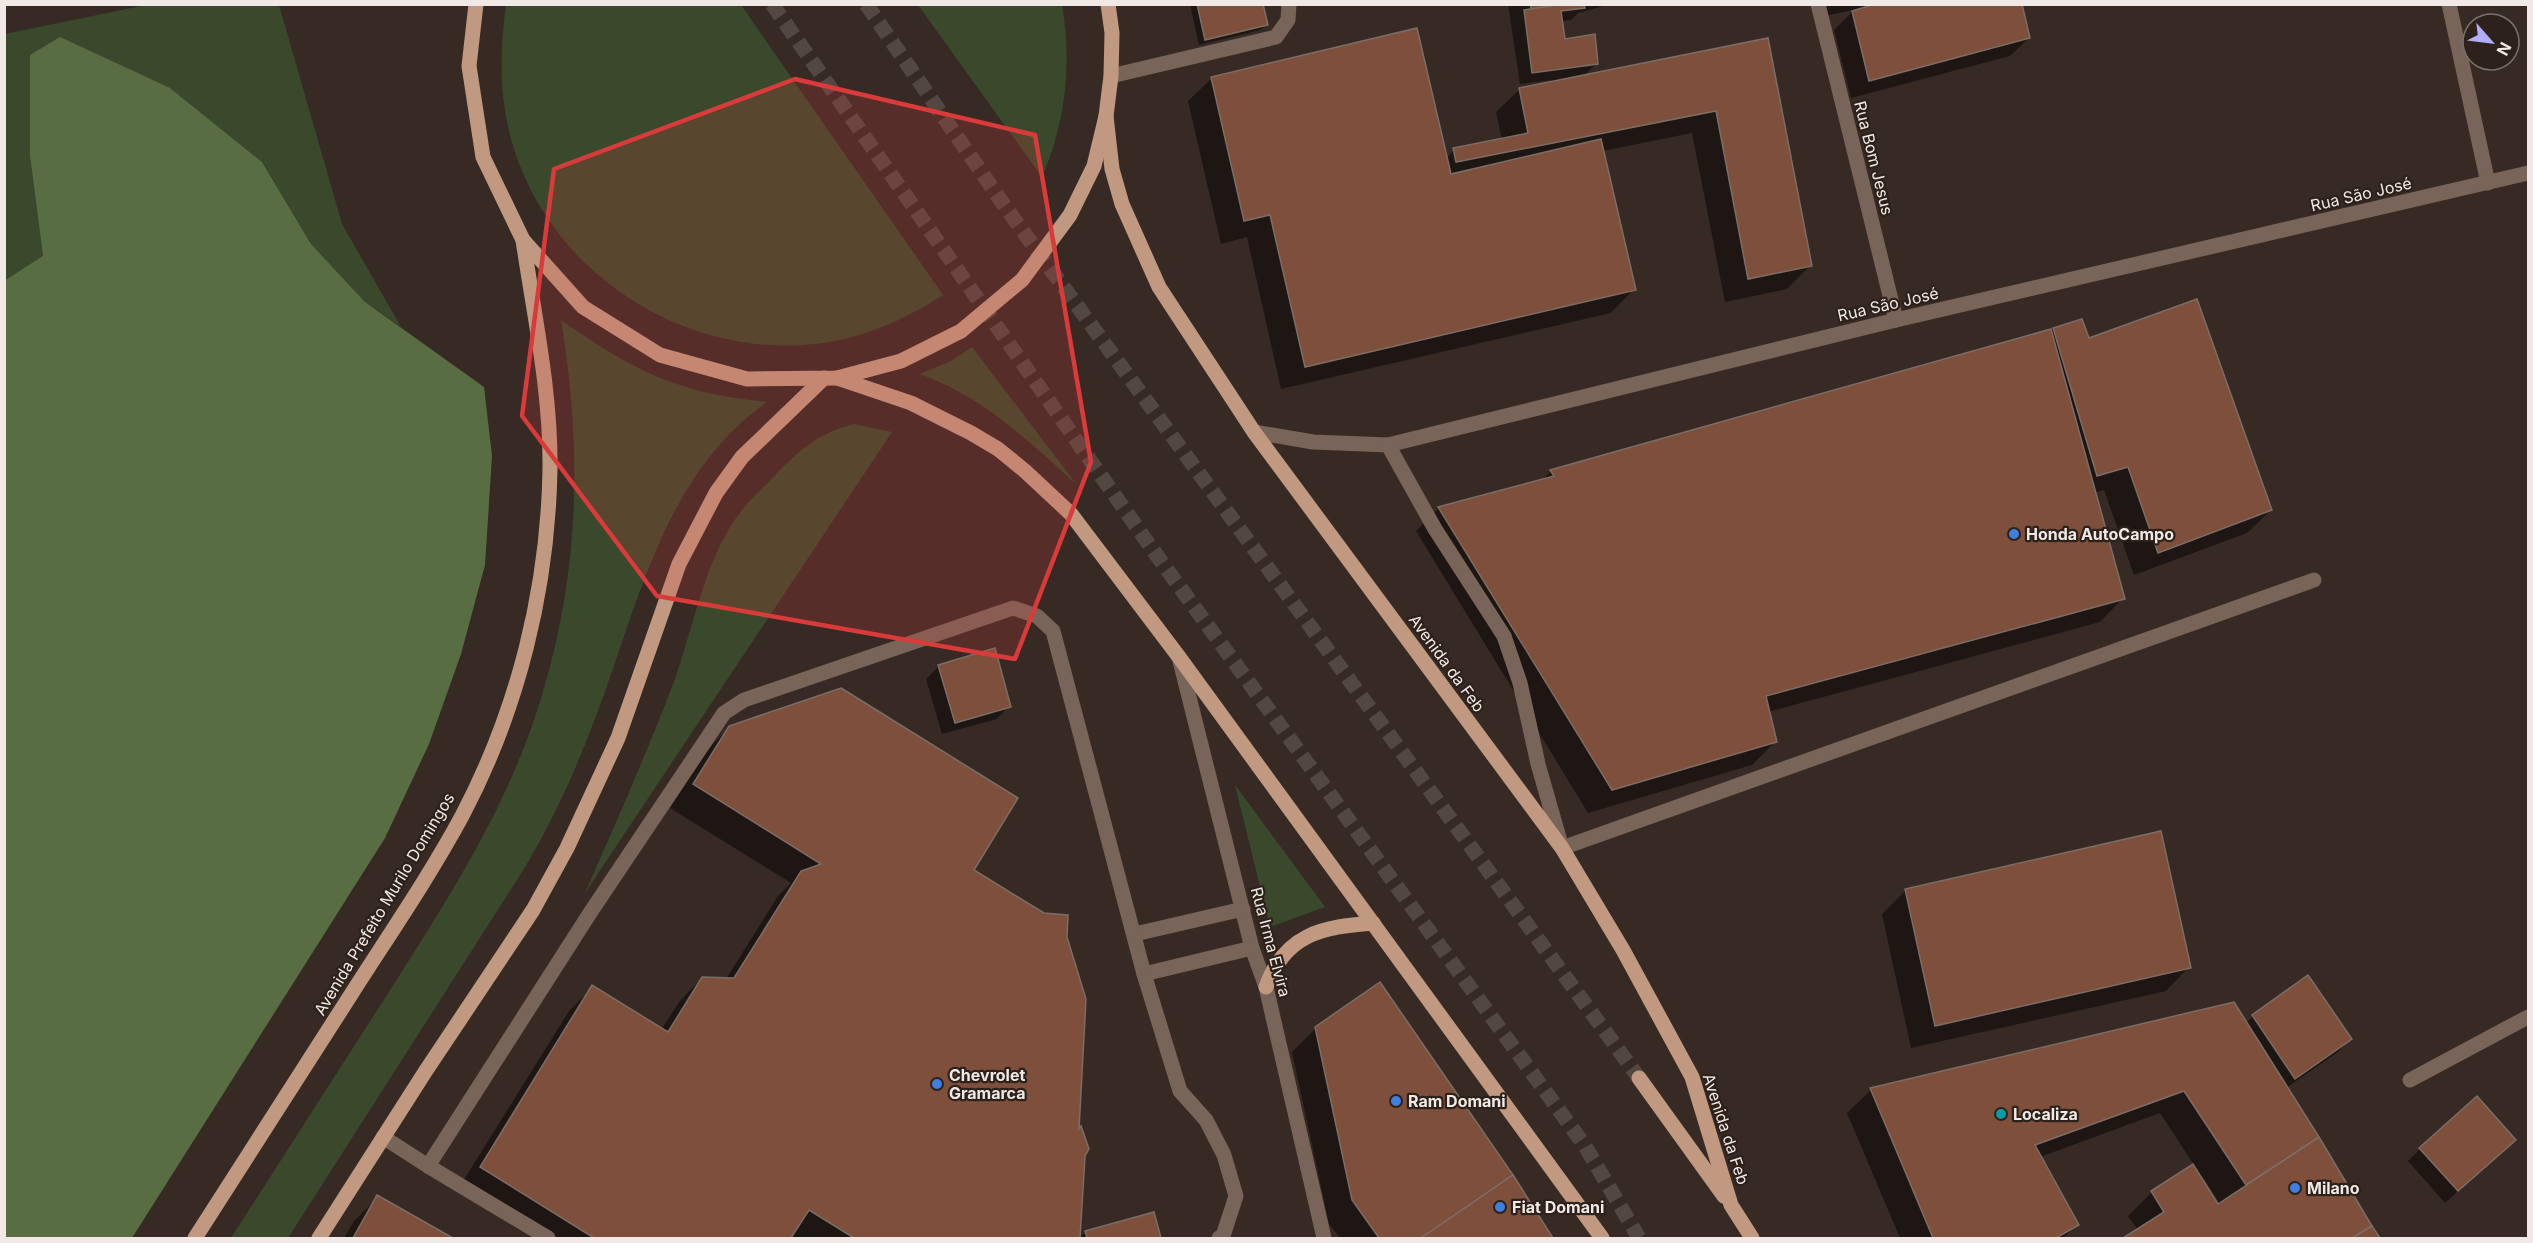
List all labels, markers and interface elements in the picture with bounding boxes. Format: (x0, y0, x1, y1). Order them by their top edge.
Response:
north arrow (2461, 12, 2521, 72)
text: N (2493, 39, 2516, 59)
street label: Rua Bom Jesus (1850, 99, 1898, 217)
street label: Rua São José (2309, 173, 2413, 215)
street label: Rua São José (1836, 283, 1940, 325)
place label: Honda AutoCampo (2026, 524, 2174, 544)
marker: Honda AutoCampo (2007, 527, 2021, 541)
street label: Avenida da Feb (1405, 610, 1489, 716)
street label: Avenida Prefeito Murilo Domingos (309, 789, 459, 1019)
street label: Rua Irma Elvira (1247, 885, 1295, 999)
place label: Chevrolet Gramarca (949, 1065, 1025, 1103)
street label: Avenida da Feb (1699, 1071, 1753, 1187)
marker: Chevrolet Gramarca (930, 1077, 944, 1091)
place label: Ram Domani (1408, 1091, 1506, 1111)
marker: Ram Domani (1389, 1094, 1403, 1108)
place label: Localiza (2013, 1104, 2078, 1124)
marker: Localiza (1994, 1107, 2008, 1121)
place label: Milano (2307, 1178, 2360, 1198)
marker: Milano (2288, 1181, 2302, 1195)
place label: Fiat Domani (1512, 1197, 1604, 1217)
marker: Fiat Domani (1493, 1200, 1507, 1214)

